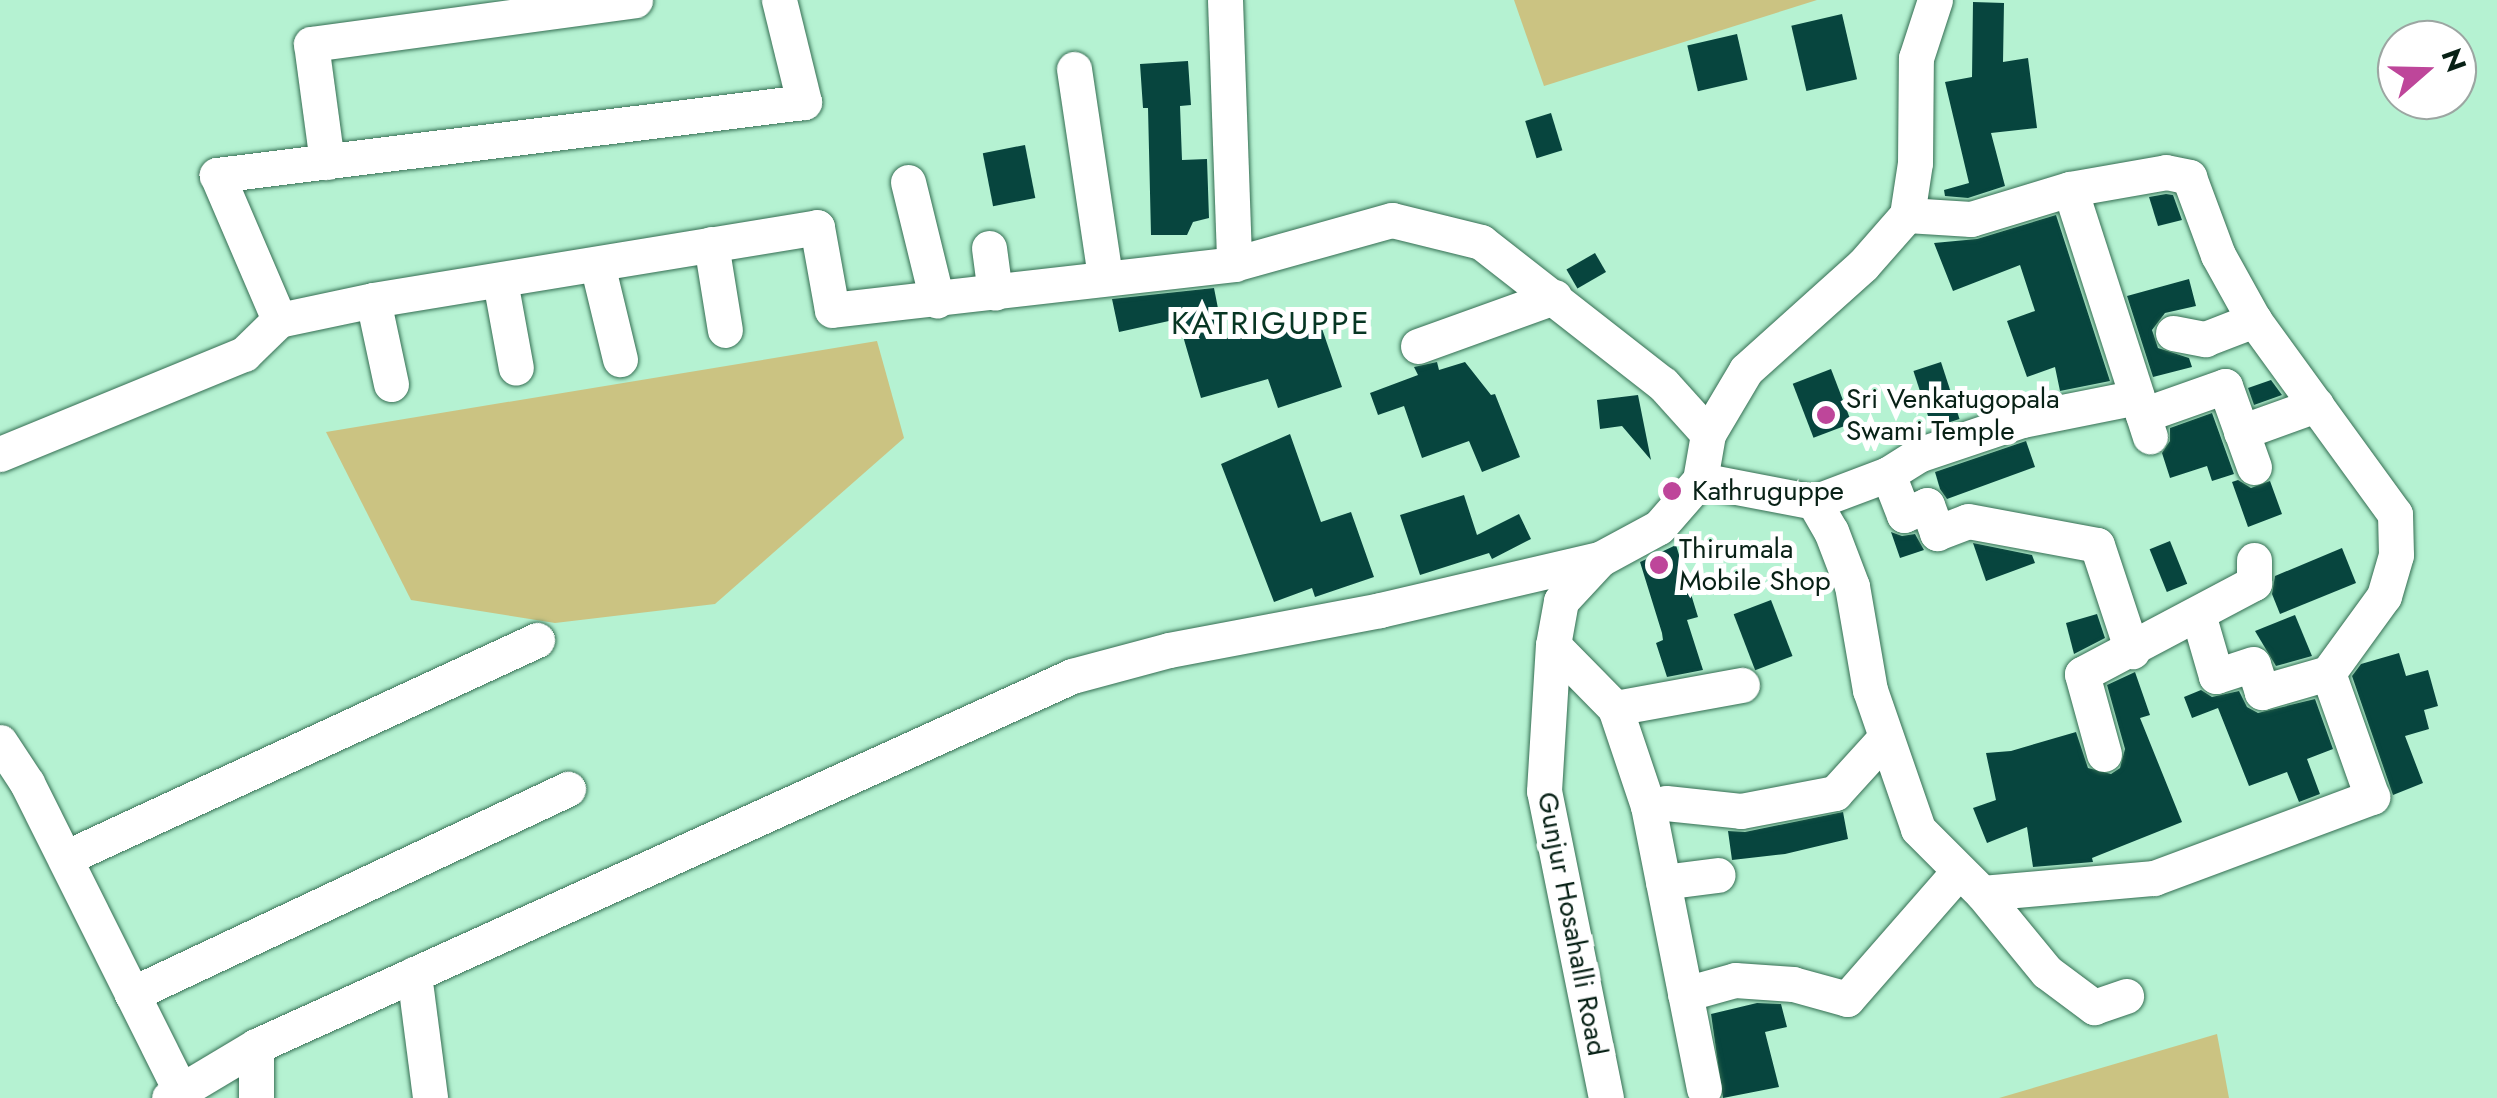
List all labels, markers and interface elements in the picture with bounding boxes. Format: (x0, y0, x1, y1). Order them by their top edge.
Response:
north arrow (2377, 20, 2477, 120)
text: N (2431, 43, 2477, 78)
district label: KATRIGUPPE (1171, 304, 1371, 342)
place label: Sri Venkatugopala Swami Temple (1846, 382, 2060, 448)
marker: Sri Venkatugopala Swami Temple (1815, 404, 1837, 426)
place label: Kathruguppe (1692, 474, 1844, 508)
marker: Kathruguppe (1661, 480, 1683, 502)
place label: Thirumala Mobile Shop (1679, 532, 1831, 598)
marker: Thirumala Mobile Shop (1648, 554, 1670, 576)
street label: Gunjur Hosahalli Road (1530, 789, 1614, 1059)

